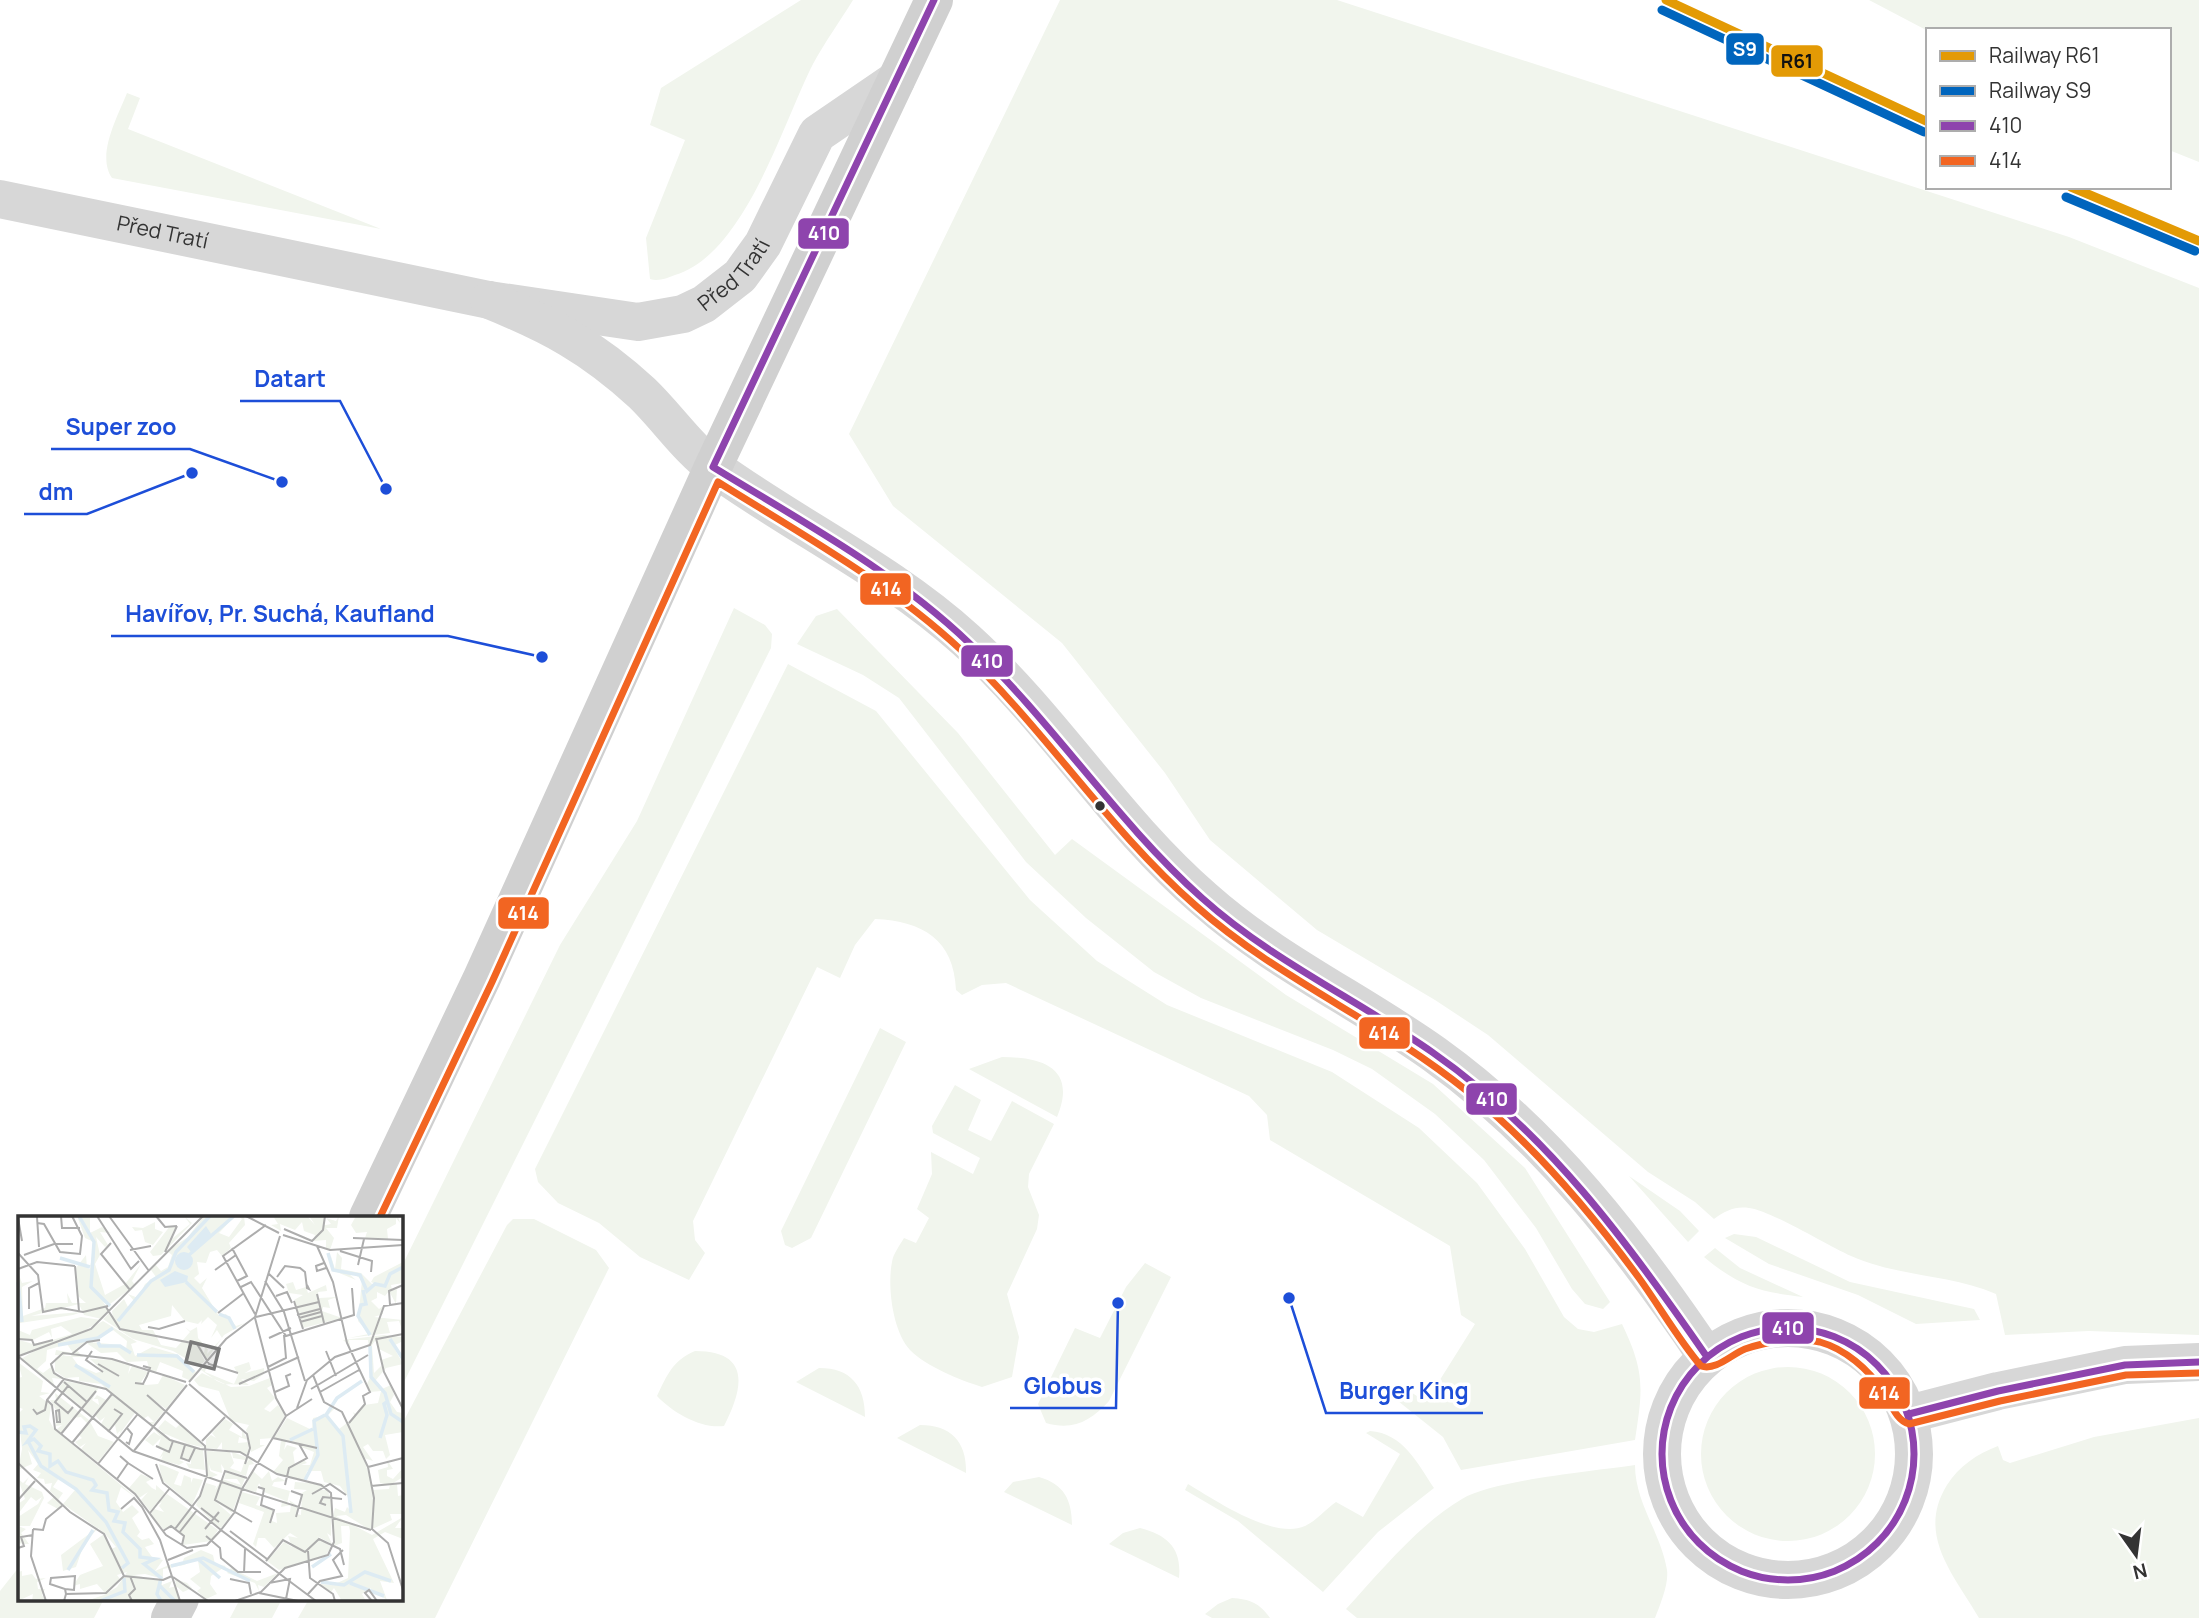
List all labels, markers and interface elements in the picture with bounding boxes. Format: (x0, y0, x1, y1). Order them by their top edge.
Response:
legend (1926, 28, 2171, 189)
line badge: S9 (1725, 32, 1765, 66)
text: S9 (1733, 36, 1757, 62)
text: Railway R61 (1989, 41, 2100, 69)
line badge: R61 (1770, 44, 1824, 78)
text: R61 (1781, 48, 1813, 74)
text: Railway S9 (1989, 76, 2092, 104)
text: 410 (1989, 111, 2022, 139)
text: 414 (1989, 146, 2022, 174)
street label: Před Tratí (115, 209, 211, 255)
line badge: 410 (797, 217, 850, 250)
text: 410 (808, 220, 840, 246)
street label: Před Tratí (691, 234, 776, 317)
callout: Datart (240, 357, 340, 401)
text: Datart (254, 362, 326, 394)
callout: Super zoo (51, 405, 190, 449)
text: Super zoo (65, 410, 177, 442)
callout: dm (24, 470, 87, 514)
text: dm (39, 475, 73, 507)
line badge: 414 (859, 572, 912, 606)
text: 414 (870, 576, 902, 602)
callout: Havířov, Pr. Suchá, Kaufland (111, 592, 448, 636)
text: Havířov, Pr. Suchá, Kaufland (125, 597, 435, 629)
line badge: 410 (960, 644, 1014, 678)
text: 410 (971, 648, 1003, 674)
unlabelled marker (1093, 799, 1107, 813)
line badge: 414 (497, 896, 550, 930)
text: 414 (507, 900, 539, 926)
line badge: 414 (1358, 1016, 1411, 1050)
text: 414 (1368, 1020, 1400, 1046)
line badge: 410 (1465, 1082, 1518, 1116)
text: 410 (1476, 1086, 1508, 1112)
inset map (18, 1216, 402, 1600)
line badge: 410 (1761, 1311, 1815, 1345)
text: 410 (1772, 1315, 1804, 1341)
callout: Globus (1010, 1364, 1116, 1408)
text: Globus (1024, 1369, 1102, 1401)
callout: Burger King (1326, 1369, 1483, 1413)
text: Burger King (1339, 1374, 1469, 1406)
line badge: 414 (1858, 1376, 1911, 1410)
text: 414 (1868, 1380, 1900, 1406)
north arrow (2101, 1520, 2171, 1590)
text: N (2130, 1557, 2150, 1586)

